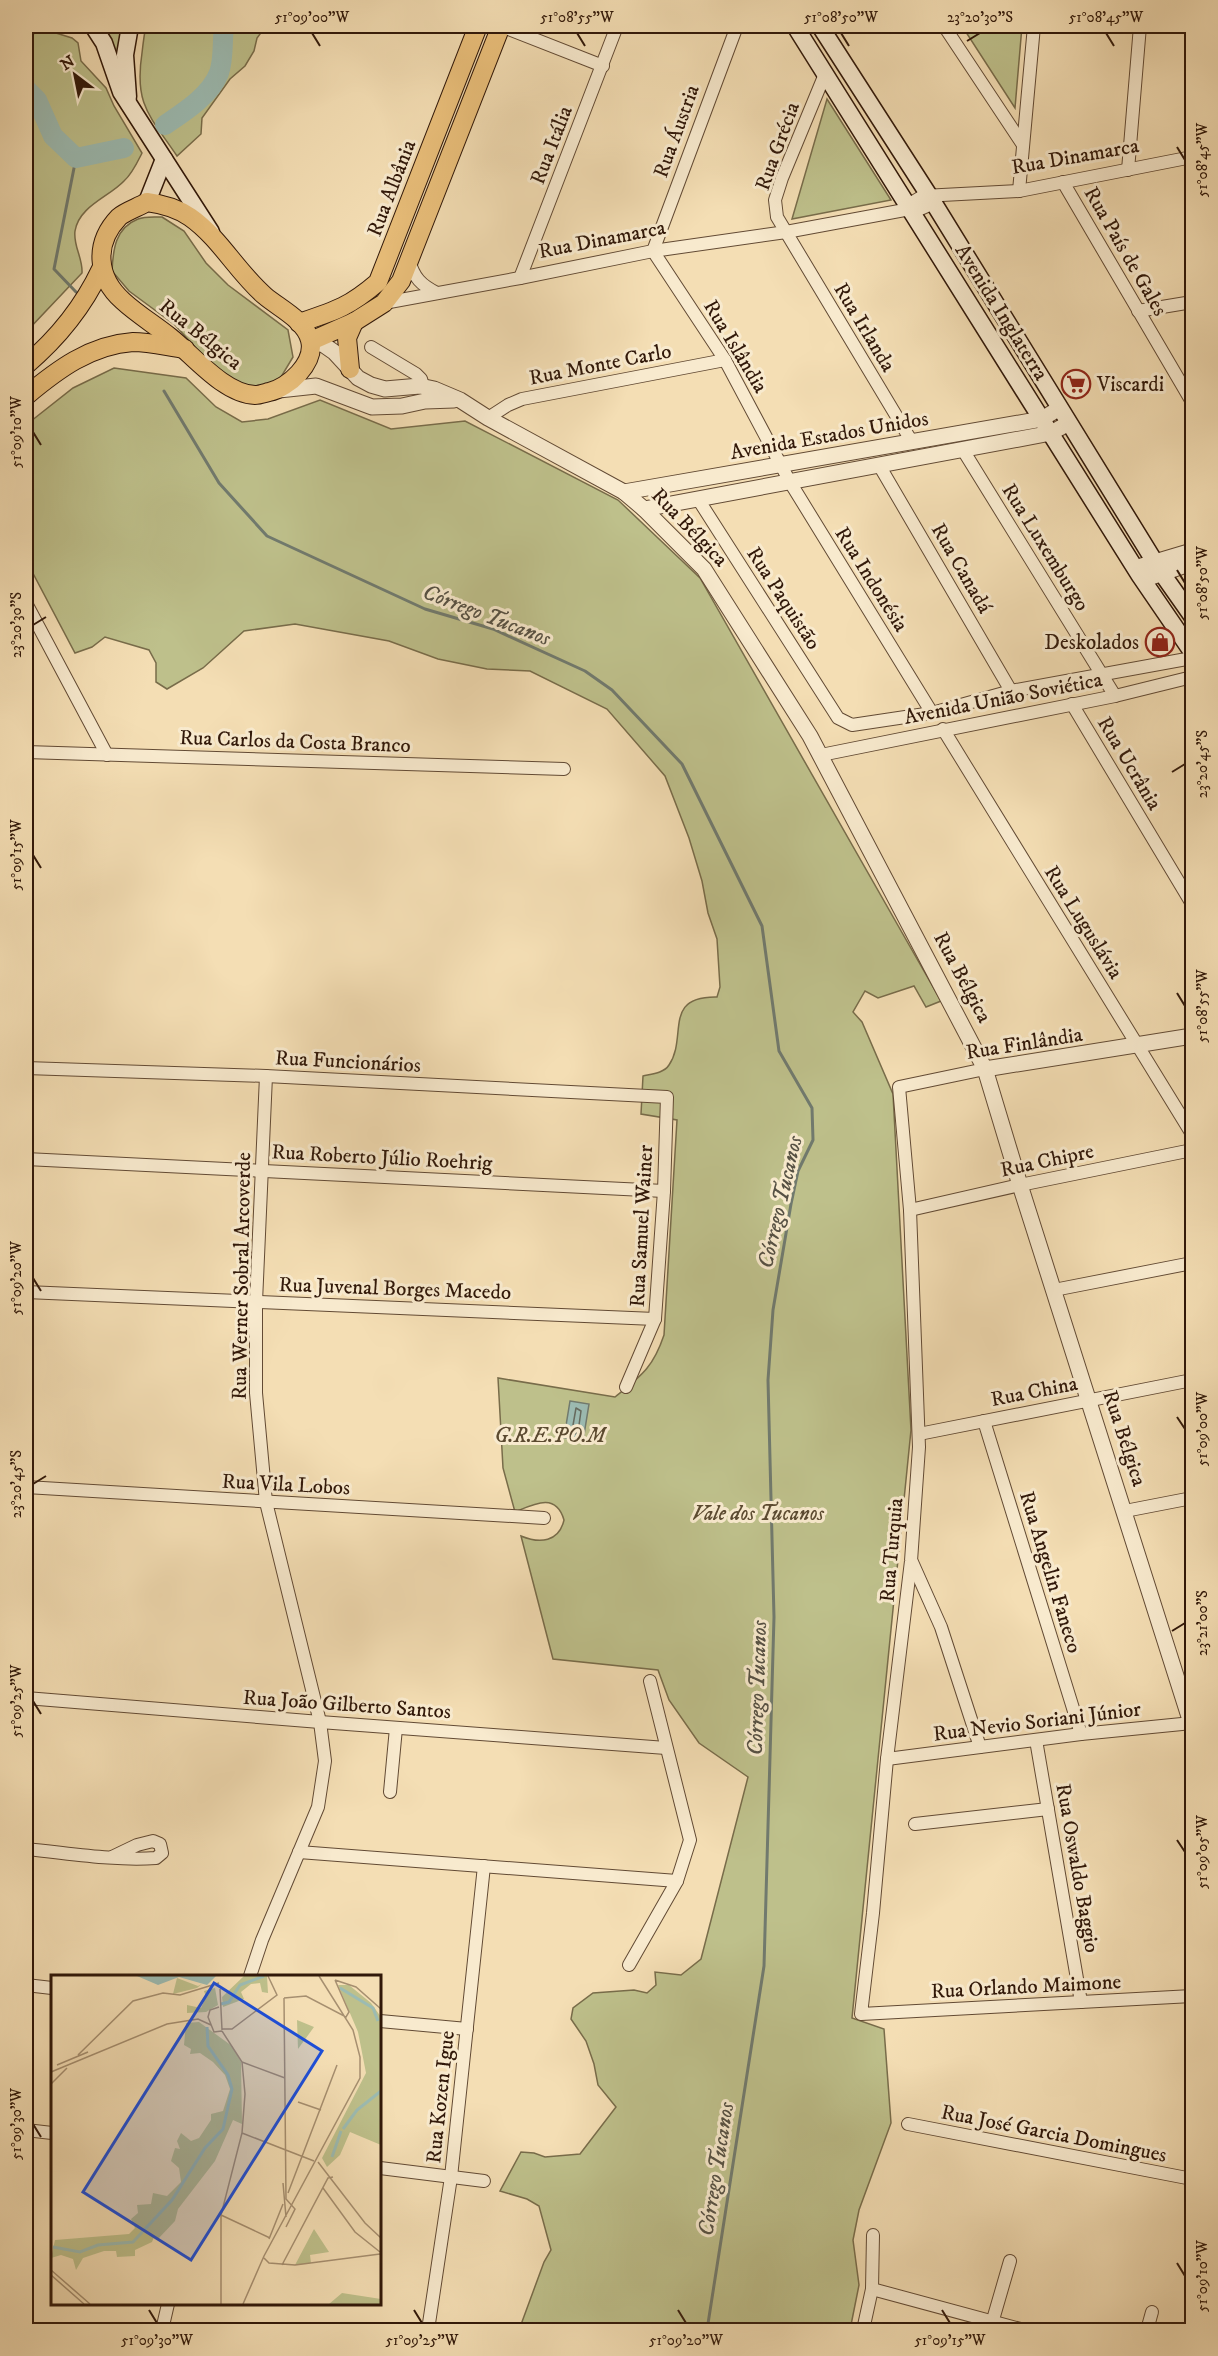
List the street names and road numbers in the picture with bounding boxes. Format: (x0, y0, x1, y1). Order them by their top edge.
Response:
street label: Rua Áustria (646, 81, 706, 181)
street label: Rua Grécia (750, 99, 806, 194)
street label: Rua Itália (525, 102, 579, 188)
street label: Rua Dinamarca (1009, 133, 1141, 181)
street label: Rua Albânia (362, 136, 422, 240)
street label: Rua País de Gales (1078, 182, 1173, 321)
street label: Rua Dinamarca (536, 215, 668, 265)
street label: Avenida Inglaterra (949, 239, 1054, 386)
street label: Rua Irlanda (827, 278, 901, 377)
street label: Rua Bélgica (154, 293, 247, 376)
street label: Rua Islândia (697, 295, 773, 398)
street label: Rua Monte Carlo (527, 338, 674, 392)
street label: Avenida Estados Unidos (728, 406, 930, 466)
street label: Rua Luxemburgo (996, 479, 1095, 616)
street label: Rua Bélgica (645, 483, 733, 573)
street label: Rua Canadá (925, 519, 997, 618)
street label: Rua Indonésia (829, 522, 914, 637)
street label: Rua Paquistão (740, 542, 826, 655)
street label: Avenida União Soviética (902, 667, 1105, 731)
street label: Rua Ucrânia (1091, 712, 1167, 815)
street label: Rua Carlos da Costa Branco (179, 725, 411, 759)
street label: Rua Luguslávia (1038, 861, 1128, 984)
street label: Rua Bélgica (927, 927, 997, 1028)
street label: Rua Finlândia (964, 1022, 1084, 1066)
street label: Rua Funcionários (274, 1045, 421, 1079)
street label: Rua Chipre (998, 1138, 1097, 1184)
street label: Rua Roberto Júlio Roehrig (271, 1139, 494, 1177)
street label: Rua Samuel Wainer (625, 1144, 659, 1308)
street label: Rua Werner Sobral Arcoverde (227, 1152, 257, 1400)
street label: Rua Juvenal Borges Macedo (278, 1272, 512, 1306)
street label: Rua China (989, 1371, 1080, 1413)
street label: Rua Bélgica (1096, 1387, 1152, 1490)
street label: Rua Vila Lobos (221, 1469, 351, 1501)
street label: Rua Angelin Faneco (1013, 1488, 1087, 1656)
street label: Rua Turquia (874, 1497, 910, 1603)
street label: Rua João Gilberto Santos (242, 1685, 452, 1725)
street label: Rua Nevio Soriani Júnior (932, 1696, 1143, 1748)
street label: Rua Oswaldo Baggio (1049, 1781, 1105, 1955)
street label: Rua Orlando Maimone (930, 1969, 1122, 2005)
street label: Rua Kozen Igue (421, 2029, 461, 2165)
street label: Rua José Garcia Domingues (939, 2099, 1169, 2169)

